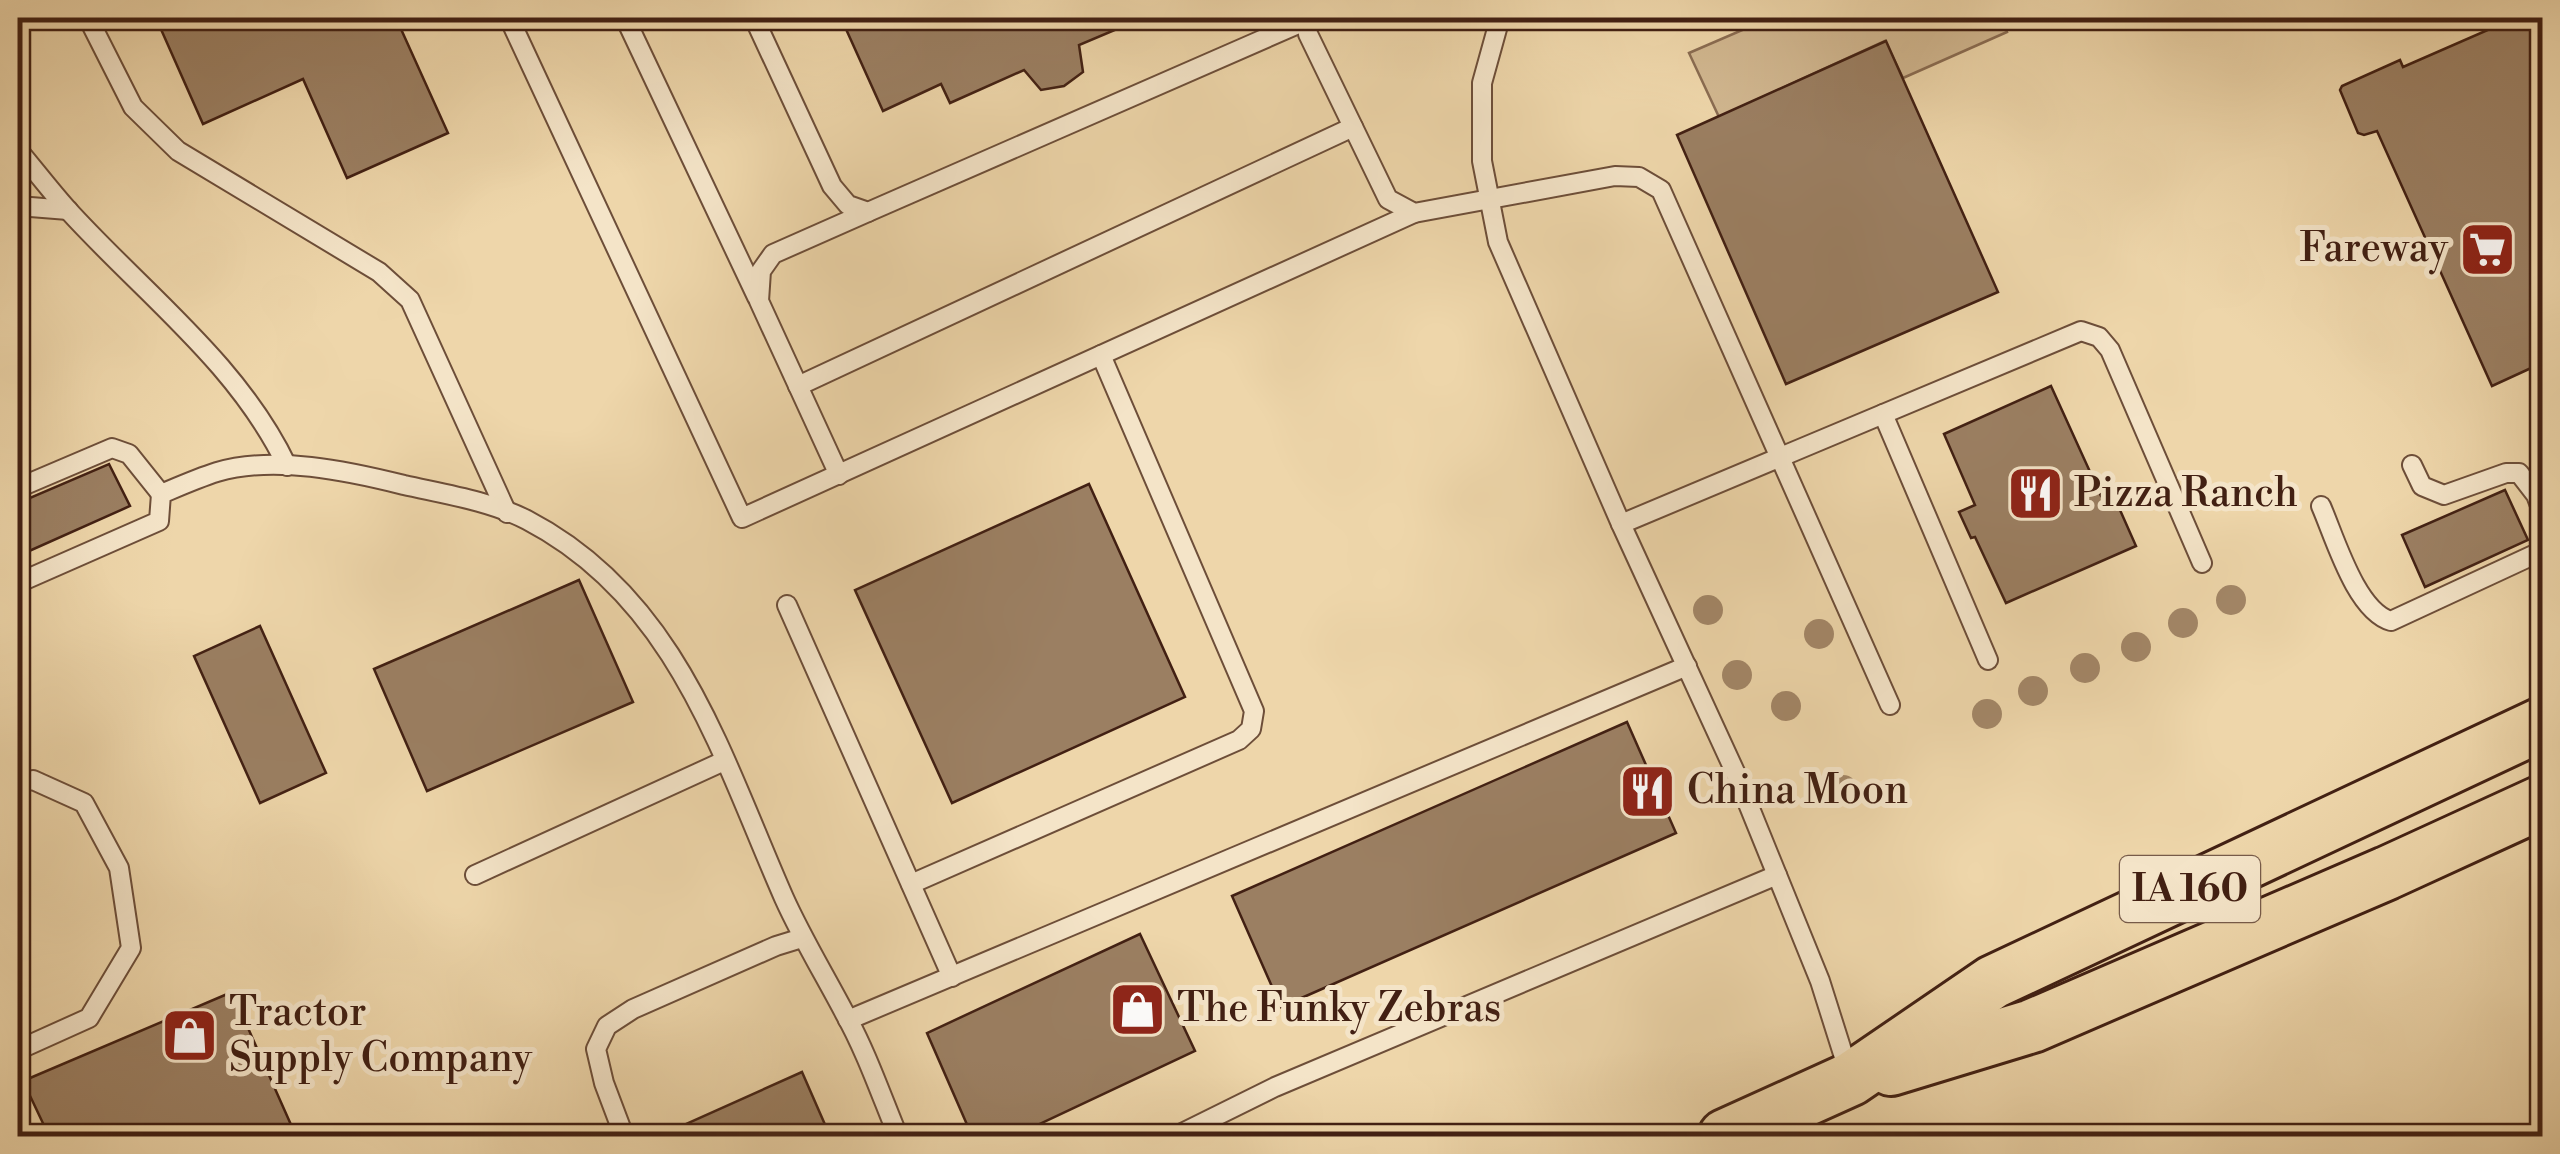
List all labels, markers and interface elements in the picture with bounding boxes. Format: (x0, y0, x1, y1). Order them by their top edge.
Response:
supermarket icon: Fareway (2457, 219, 2517, 279)
place label: Fareway (2300, 224, 2449, 275)
restaurant icon: Pizza Ranch (2005, 464, 2065, 524)
place label: Pizza Ranch (2074, 469, 2298, 519)
restaurant icon: China Moon (1618, 761, 1678, 821)
place label: China Moon (1687, 766, 1908, 816)
road number: IA 160 (2120, 856, 2260, 922)
shop icon: The Funky Zebras (1108, 979, 1168, 1039)
place label: The Funky Zebras (1177, 984, 1501, 1035)
place label: Tractor Supply Company (229, 988, 532, 1085)
shop icon: Tractor Supply Company (160, 1006, 220, 1066)

